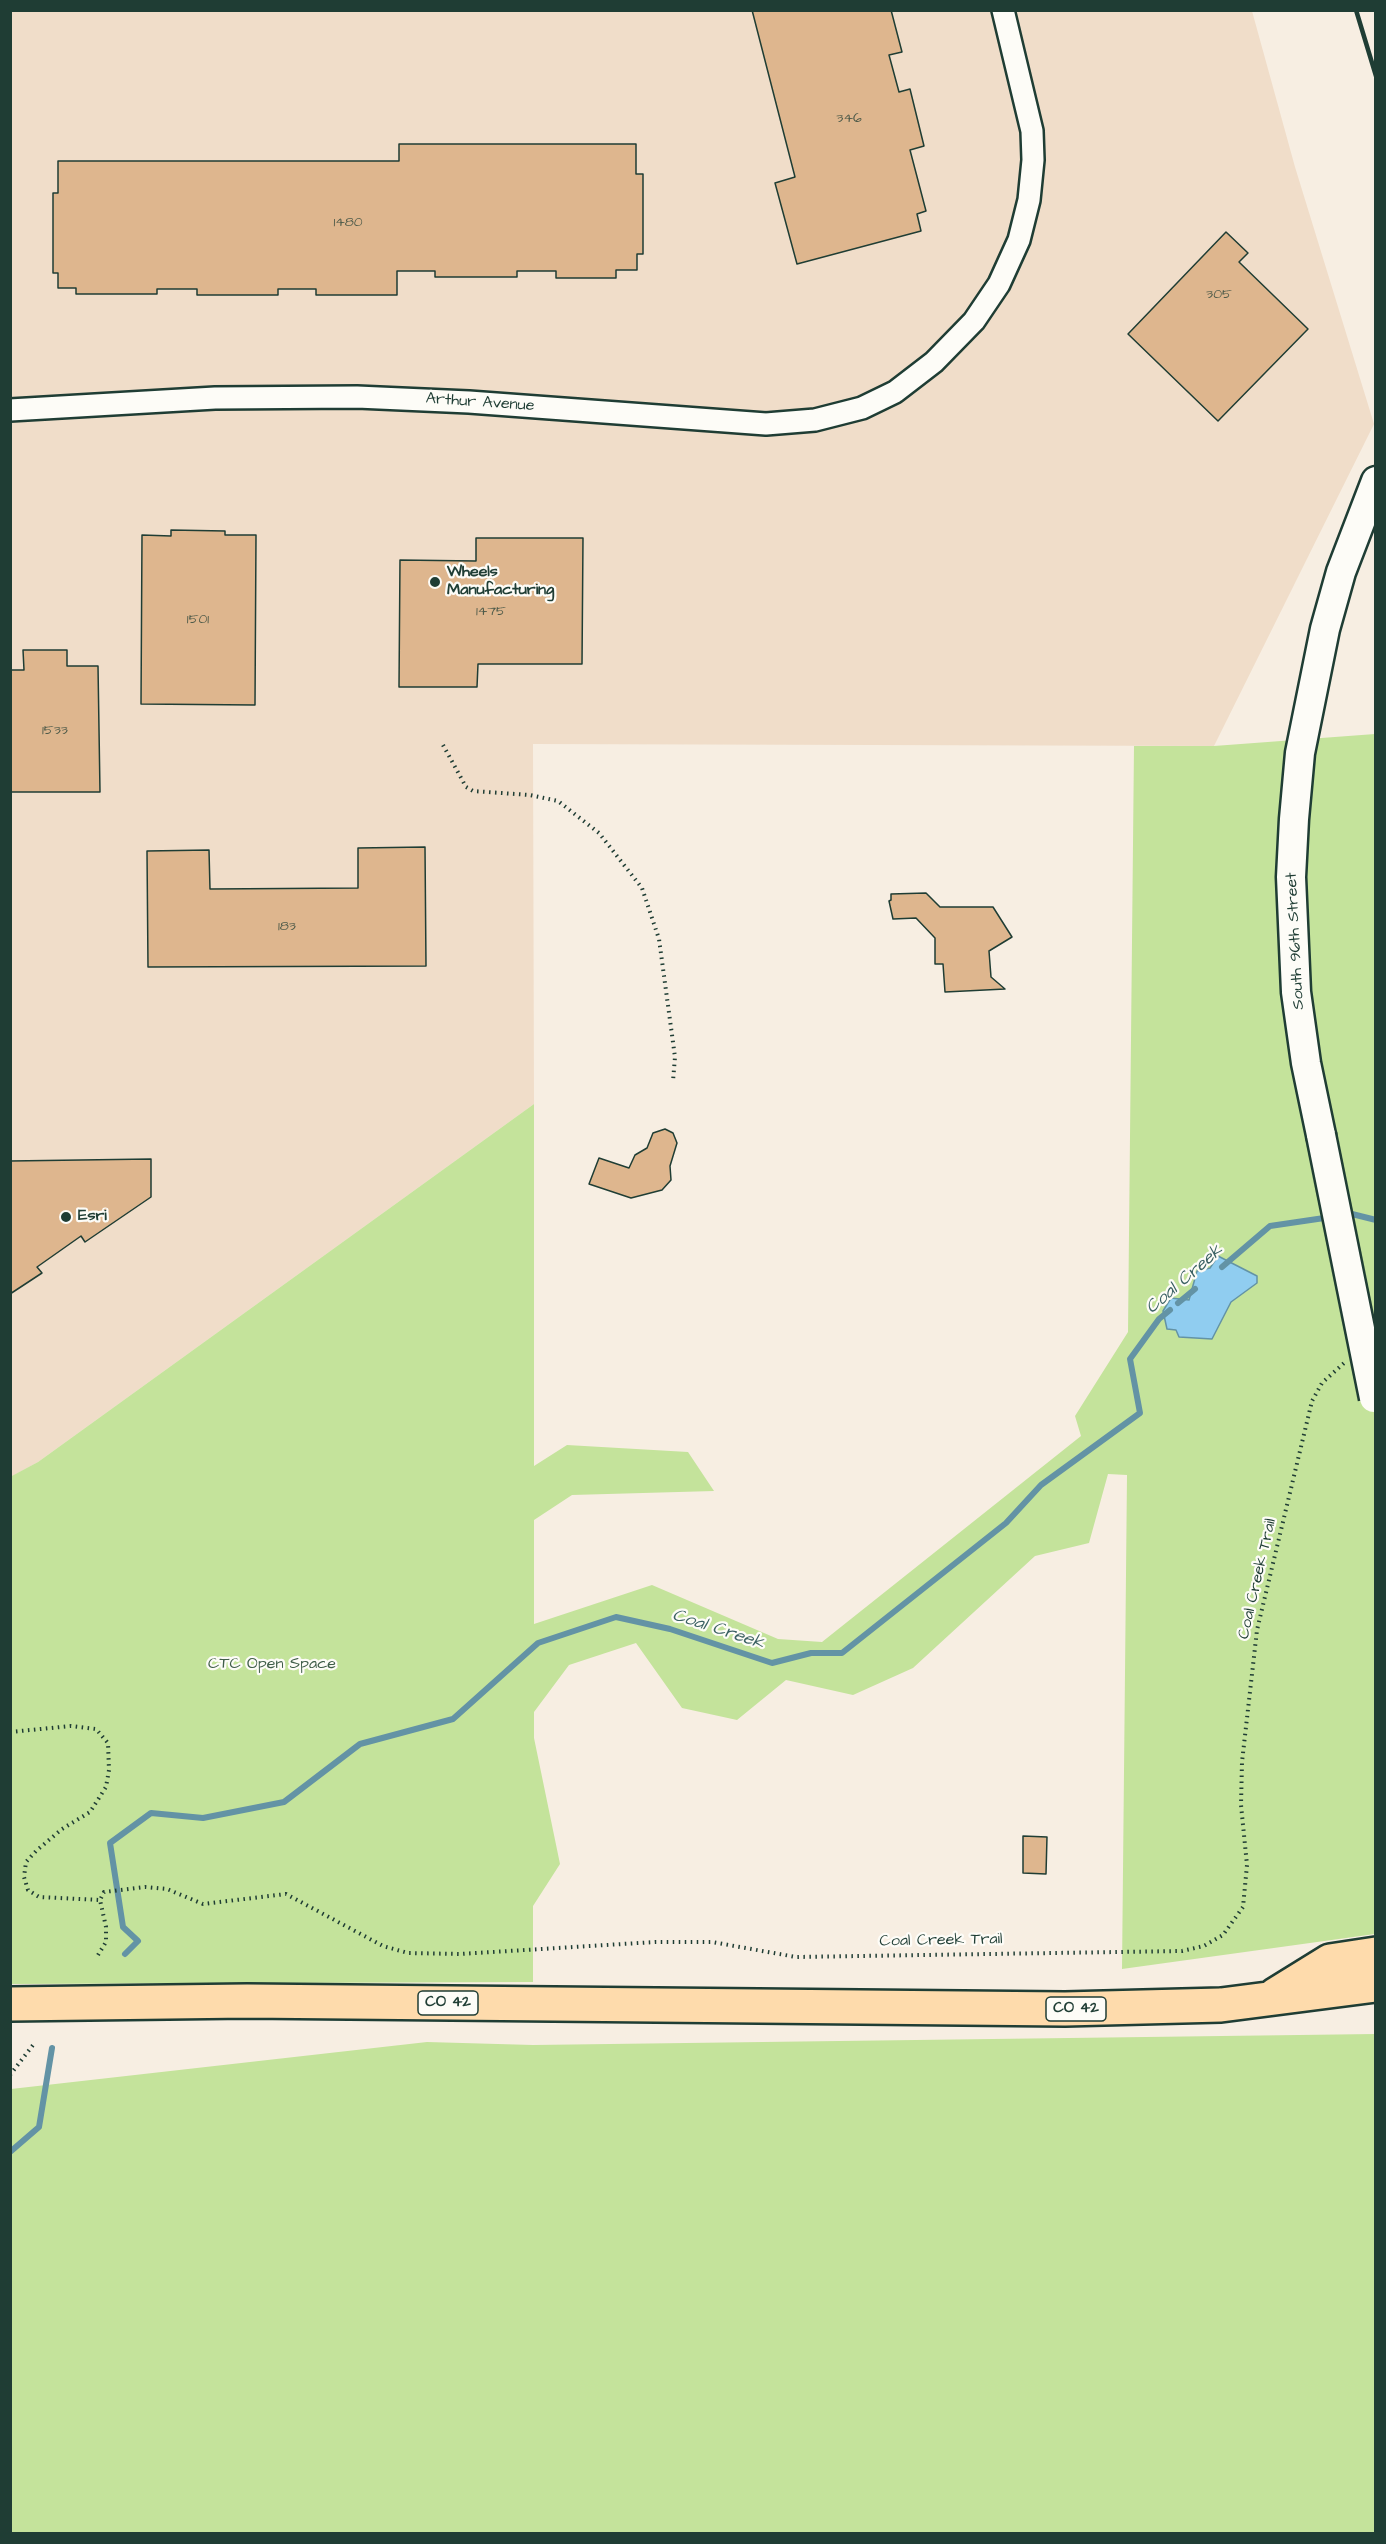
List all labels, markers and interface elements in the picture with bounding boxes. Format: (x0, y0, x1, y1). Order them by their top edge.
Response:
house number: 346 (836, 111, 862, 127)
house number: 1480 (333, 215, 363, 231)
house number: 305 (1206, 287, 1232, 303)
street label: Arthur Avenue (425, 390, 535, 416)
place label: Wheels Manufacturing (447, 563, 554, 601)
marker: Wheels Manufacturing (428, 575, 442, 589)
house number: 1475 (476, 604, 506, 620)
house number: 1501 (187, 612, 209, 628)
house number: 1533 (42, 723, 68, 739)
street label: South 96th Street (1283, 872, 1309, 1010)
house number: 183 (278, 919, 296, 935)
place label: Esri (78, 1207, 107, 1227)
marker: Esri (59, 1210, 73, 1224)
water label: Coal Creek (1142, 1241, 1228, 1319)
street label: Coal Creek Trail (1235, 1517, 1281, 1641)
water label: Coal Creek (669, 1605, 767, 1655)
park label: CTC Open Space (208, 1655, 336, 1675)
street label: Coal Creek Trail (879, 1930, 1003, 1952)
road number: CO 42 (418, 1991, 478, 2015)
road number: CO 42 (1046, 1997, 1106, 2021)

